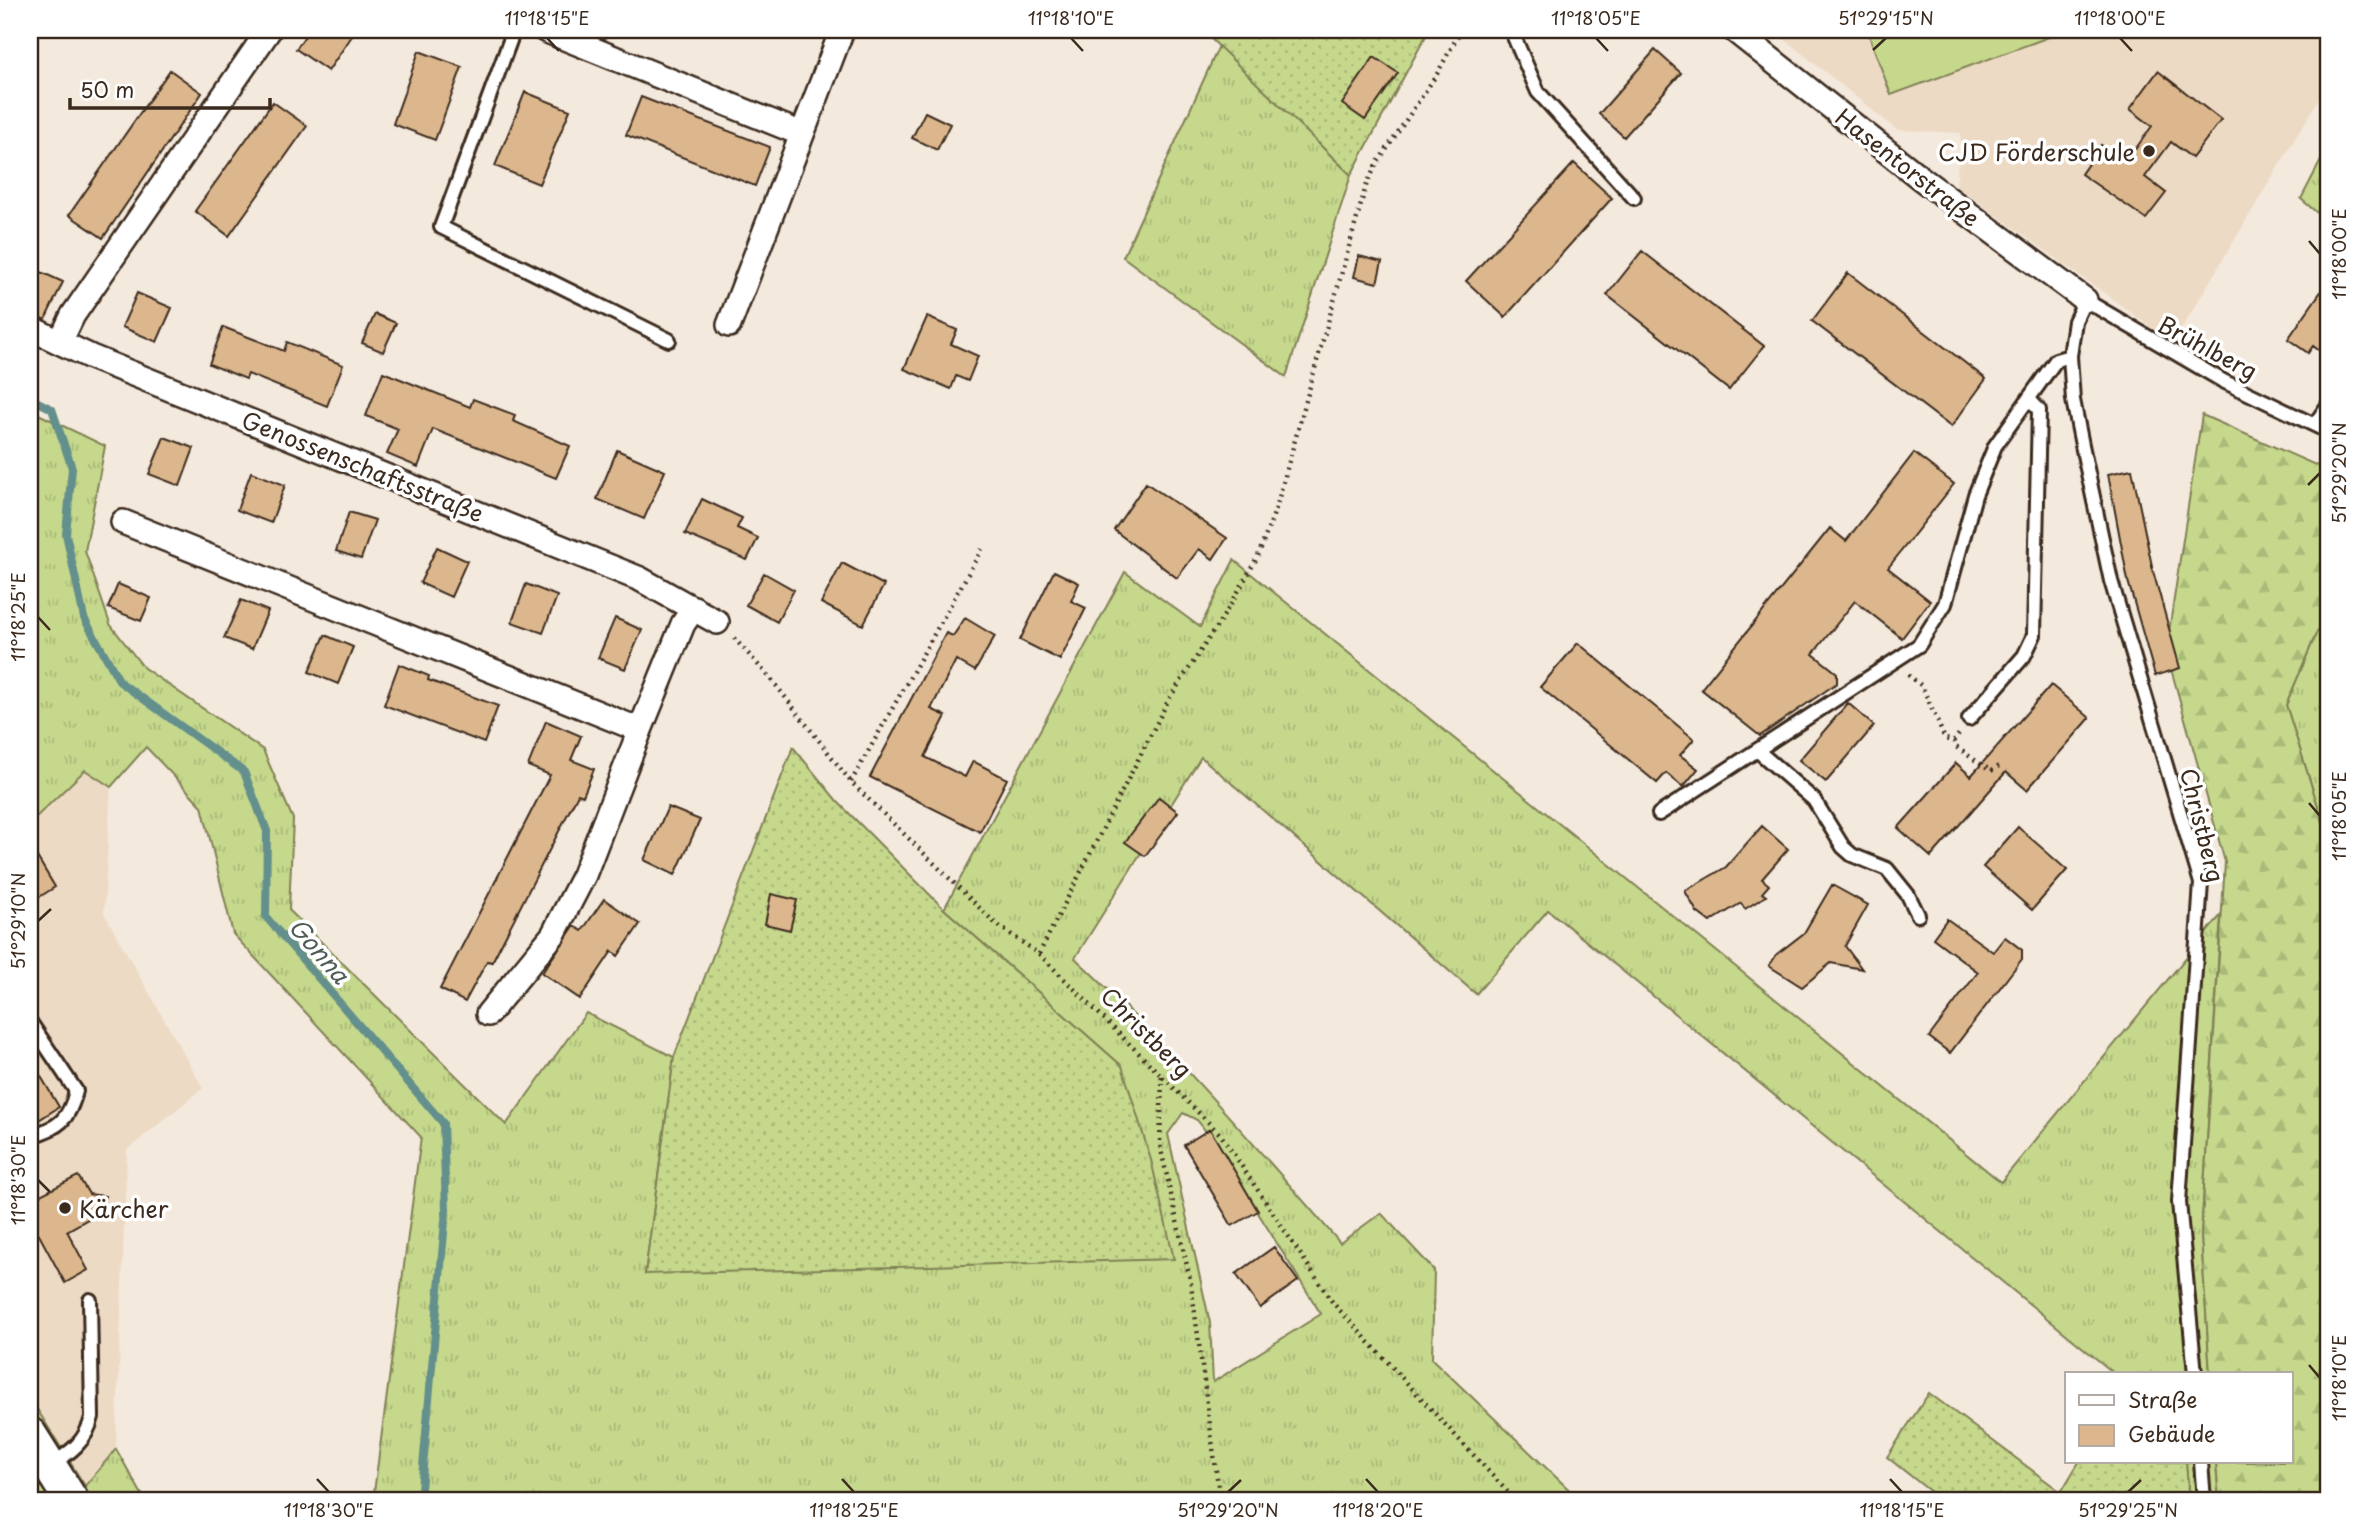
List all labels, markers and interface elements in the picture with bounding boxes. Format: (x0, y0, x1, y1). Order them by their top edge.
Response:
text: 11°18'15"E (504, 4, 590, 31)
text: 11°18'10"E (1028, 4, 1114, 31)
text: 11°18'05"E (1551, 4, 1641, 31)
text: 51°29'15"N (1838, 4, 1934, 31)
text: 11°18'00"E (2074, 4, 2166, 31)
scale bar (70, 66, 270, 110)
text: 50 m (80, 73, 134, 105)
street label: Hasentorstraße (1828, 99, 1988, 235)
place label: CJD Förderschule (1938, 134, 2135, 169)
marker: CJD Förderschule (2141, 143, 2157, 159)
text: 11°18'00"E (2325, 208, 2352, 300)
street label: Brühlberg (2152, 306, 2264, 388)
street label: Genossenschaftsstraße (237, 401, 489, 531)
text: 51°29'20"N (2325, 422, 2352, 524)
text: 11°18'25"E (4, 572, 31, 662)
street label: Christberg (2172, 764, 2234, 886)
text: 11°18'05"E (2325, 771, 2352, 861)
text: 51°29'10"N (4, 872, 31, 970)
water label: Gonna (281, 909, 359, 992)
street label: Christberg (1093, 978, 1201, 1086)
text: 11°18'30"E (4, 1135, 31, 1225)
place label: Kärcher (79, 1191, 169, 1226)
marker: Kärcher (57, 1200, 73, 1216)
text: 11°18'10"E (2325, 1335, 2352, 1421)
legend (2065, 1372, 2292, 1464)
text: Straße (2128, 1383, 2197, 1415)
text: Gebäude (2128, 1417, 2215, 1449)
text: 11°18'30"E (284, 1496, 374, 1523)
text: 11°18'25"E (809, 1496, 899, 1523)
text: 51°29'20"N (1177, 1496, 1279, 1523)
text: 11°18'20"E (1332, 1496, 1424, 1523)
text: 11°18'15"E (1859, 1496, 1945, 1523)
text: 51°29'25"N (2078, 1496, 2178, 1523)

